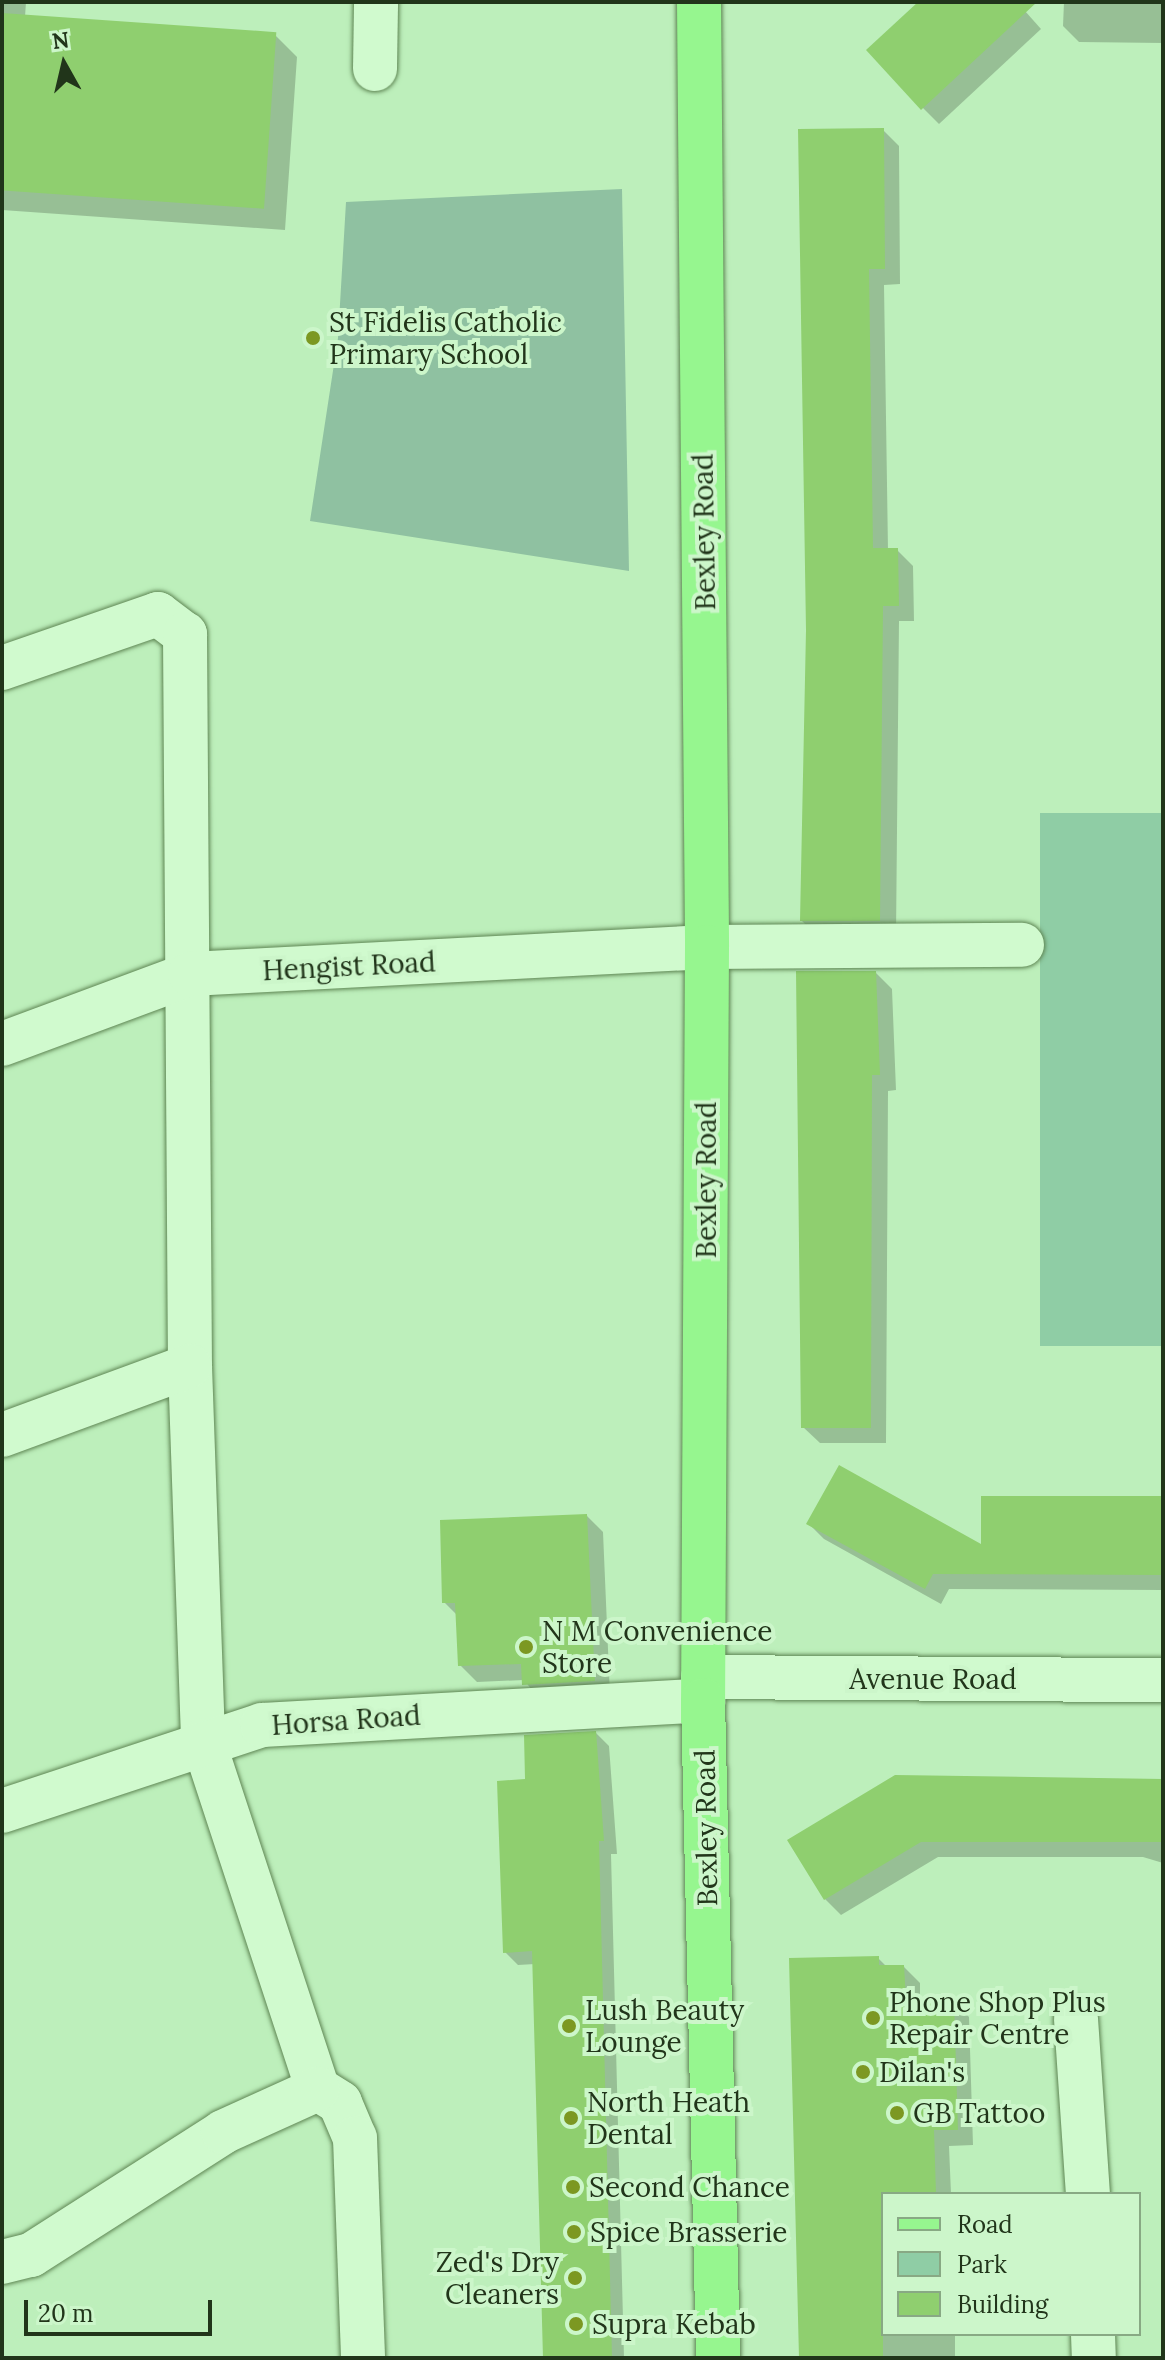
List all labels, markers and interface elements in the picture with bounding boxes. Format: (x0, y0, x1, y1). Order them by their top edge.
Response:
north arrow (24, 24, 104, 104)
text: N (50, 25, 71, 55)
place label: St Fidelis Catholic Primary School (329, 305, 562, 371)
marker: St Fidelis Catholic Primary School (304, 329, 322, 347)
street label: Bexley Road (686, 453, 722, 611)
street label: Hengist Road (261, 945, 437, 987)
street label: Bexley Road (689, 1101, 723, 1259)
place label: N M Convenience Store (542, 1614, 772, 1680)
marker: N M Convenience Store (517, 1638, 535, 1656)
street label: Avenue Road (849, 1662, 1017, 1696)
street label: Horsa Road (270, 1698, 422, 1742)
street label: Bexley Road (688, 1749, 724, 1907)
place label: Phone Shop Plus Repair Centre (889, 1985, 1106, 2051)
place label: Lush Beauty Lounge (585, 1993, 744, 2059)
marker: Phone Shop Plus Repair Centre (864, 2009, 882, 2027)
marker: Lush Beauty Lounge (560, 2017, 578, 2035)
place label: Dilan's (879, 2055, 965, 2089)
marker: Dilan's (854, 2063, 872, 2081)
place label: North Heath Dental (587, 2085, 750, 2151)
place label: GB Tattoo (913, 2096, 1045, 2130)
marker: GB Tattoo (888, 2104, 906, 2122)
marker: North Heath Dental (562, 2109, 580, 2127)
place label: Second Chance (589, 2170, 790, 2204)
marker: Second Chance (564, 2178, 582, 2196)
legend (881, 2192, 1141, 2336)
text: Road (957, 2209, 1013, 2240)
place label: Spice Brasserie (590, 2215, 787, 2249)
marker: Spice Brasserie (565, 2223, 583, 2241)
place label: Zed's Dry Cleaners (436, 2245, 559, 2311)
text: Park (957, 2249, 1007, 2280)
marker: Zed's Dry Cleaners (566, 2269, 584, 2287)
scale bar (28, 2284, 216, 2334)
text: Building (957, 2289, 1048, 2320)
text: 20 m (38, 2298, 94, 2329)
place label: Supra Kebab (592, 2307, 756, 2341)
marker: Supra Kebab (567, 2315, 585, 2333)

